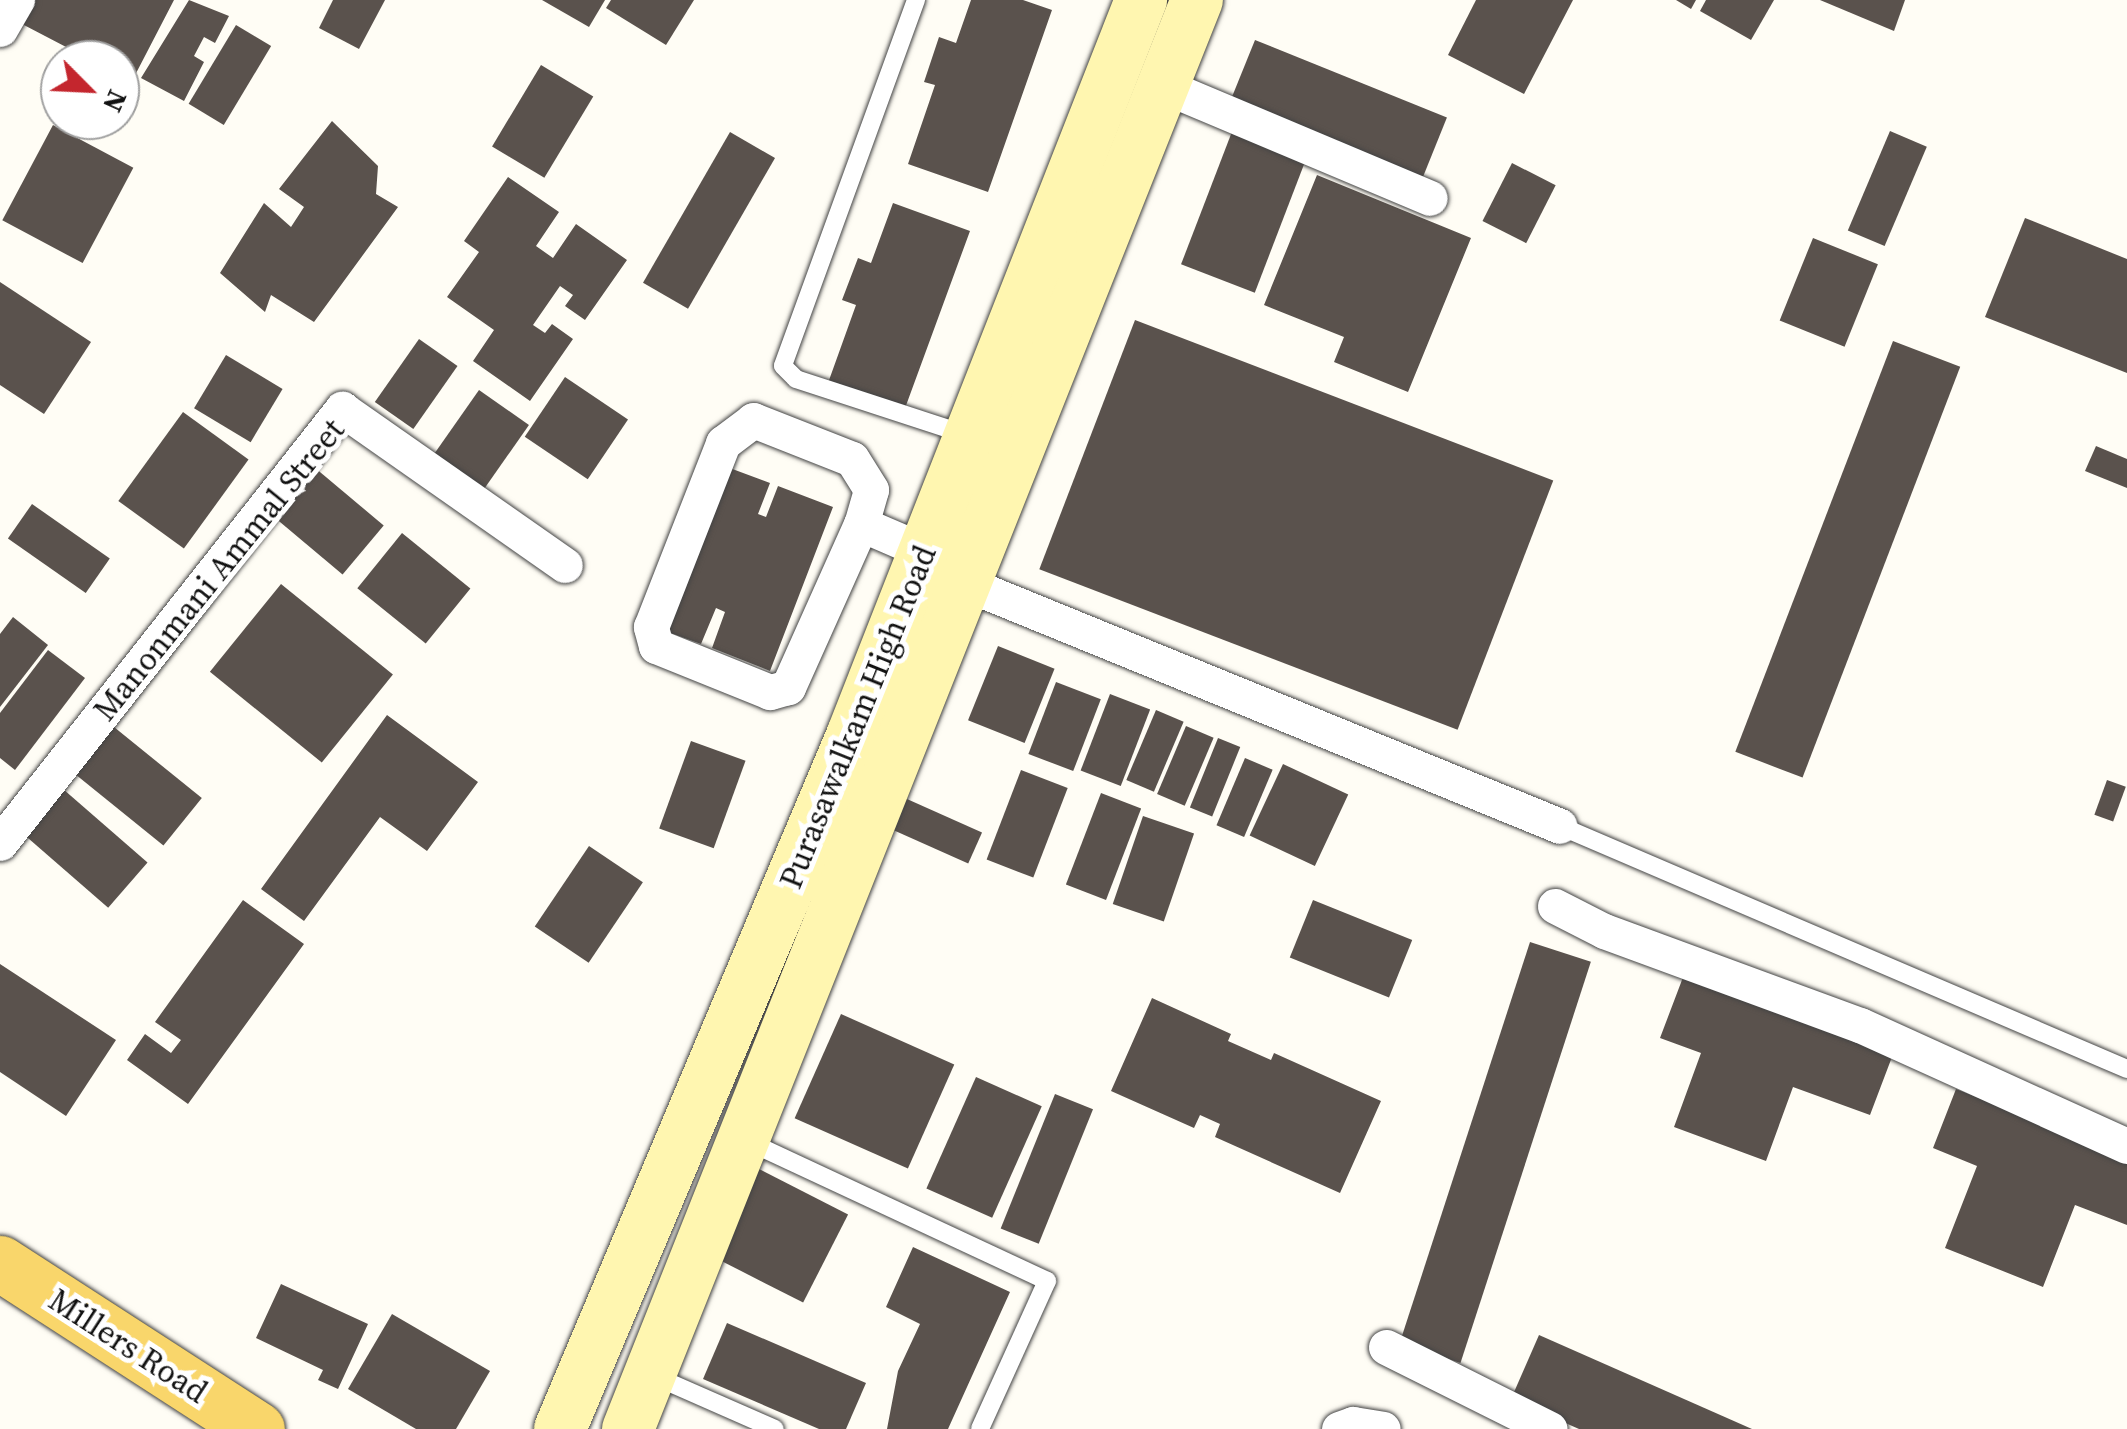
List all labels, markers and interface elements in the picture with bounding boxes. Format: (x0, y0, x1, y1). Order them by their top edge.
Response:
north arrow (40, 40, 140, 140)
text: N (94, 84, 137, 118)
street label: Manonmani Ammal Street (85, 411, 353, 729)
street label: Purasawalkam High Road (772, 540, 944, 894)
street label: Millers Road (42, 1281, 214, 1411)

